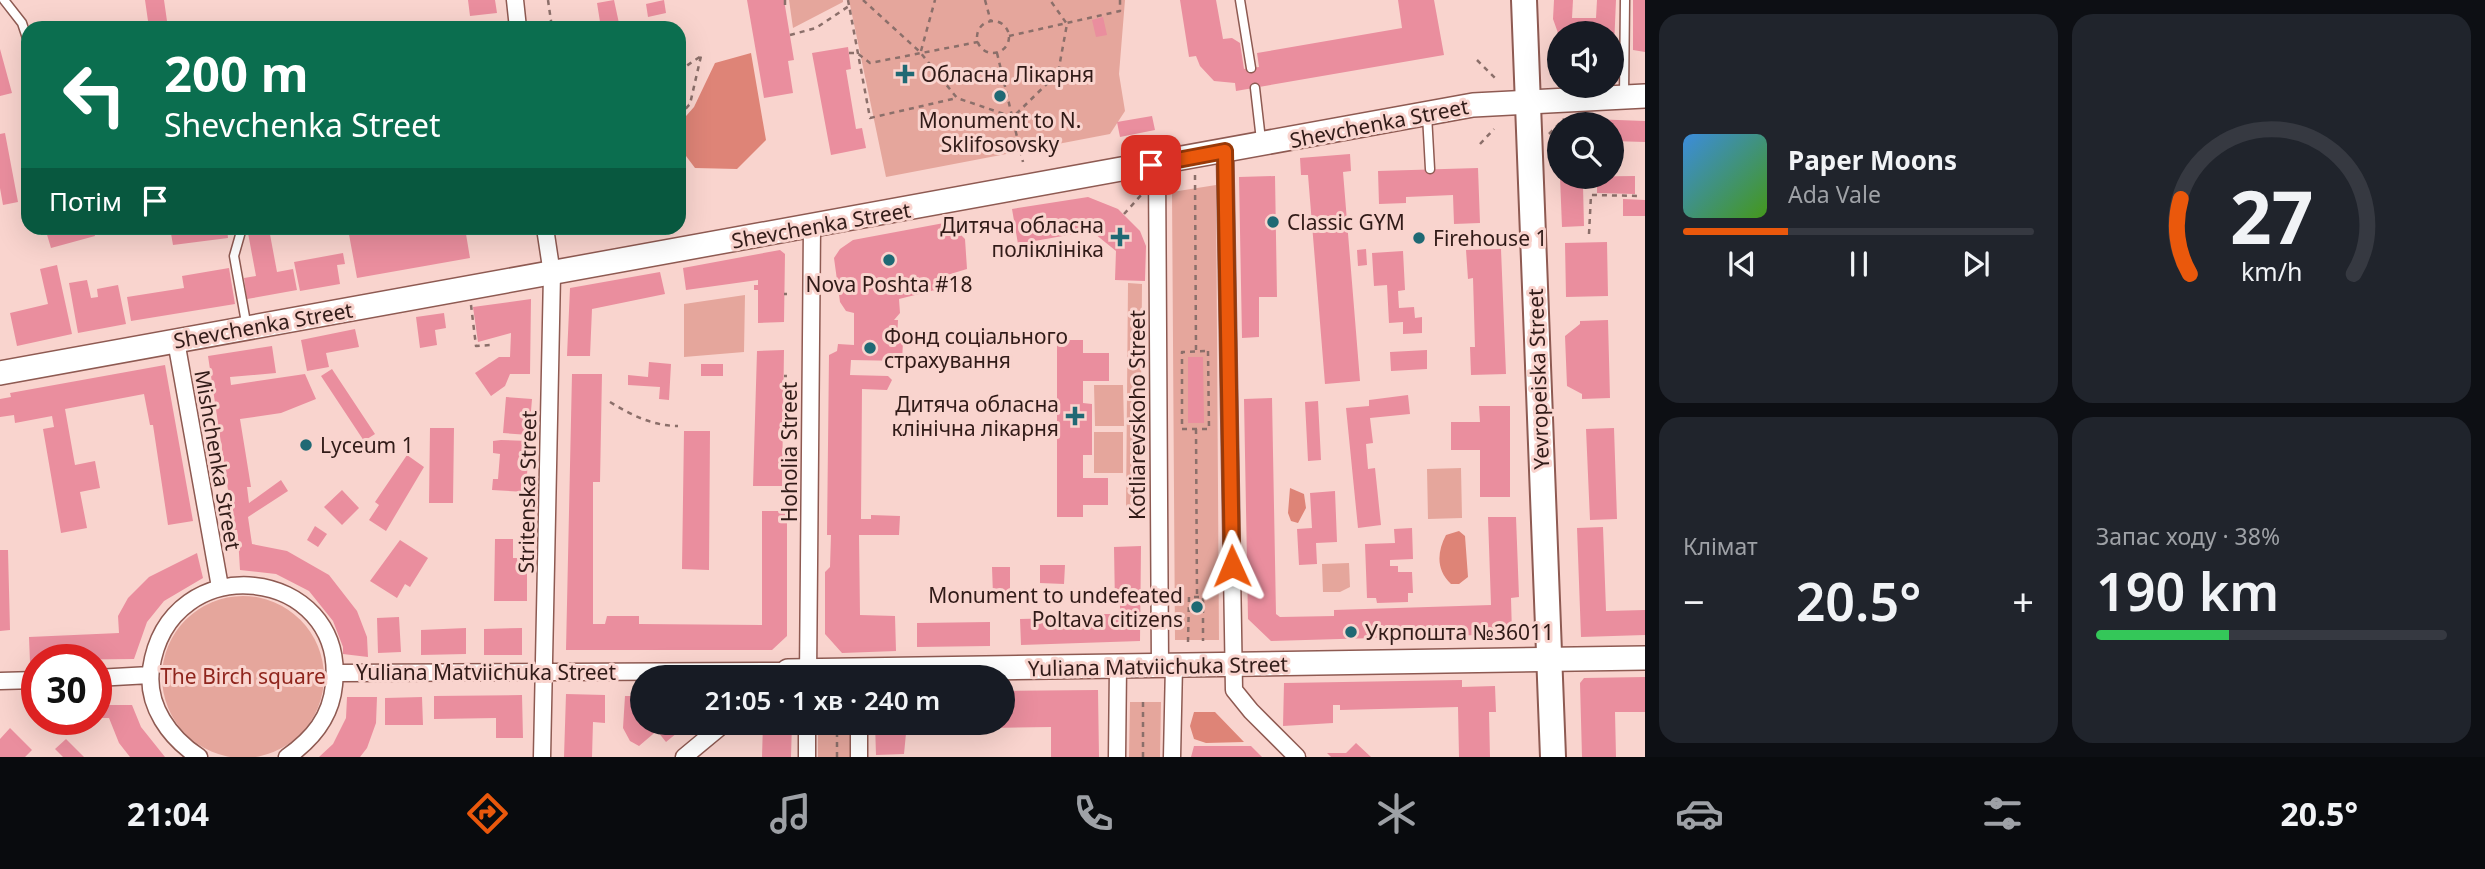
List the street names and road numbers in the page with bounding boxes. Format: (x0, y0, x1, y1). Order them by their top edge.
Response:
street label: Shevchenka Street (1287, 92, 1471, 154)
street label: Shevchenka Street (729, 195, 913, 255)
street label: Yevropeiska Street (1521, 288, 1555, 470)
street label: Shevchenka Street (171, 295, 355, 355)
street label: Kotliarevskoho Street (1123, 310, 1151, 520)
street label: Mishchenka Street (188, 368, 248, 553)
street label: Hoholia Street (775, 381, 803, 522)
street label: Stritenska Street (512, 410, 542, 574)
street label: Yuliana Matviichuka Street (1028, 650, 1289, 682)
street label: Yuliana Matviichuka Street (356, 658, 616, 686)

